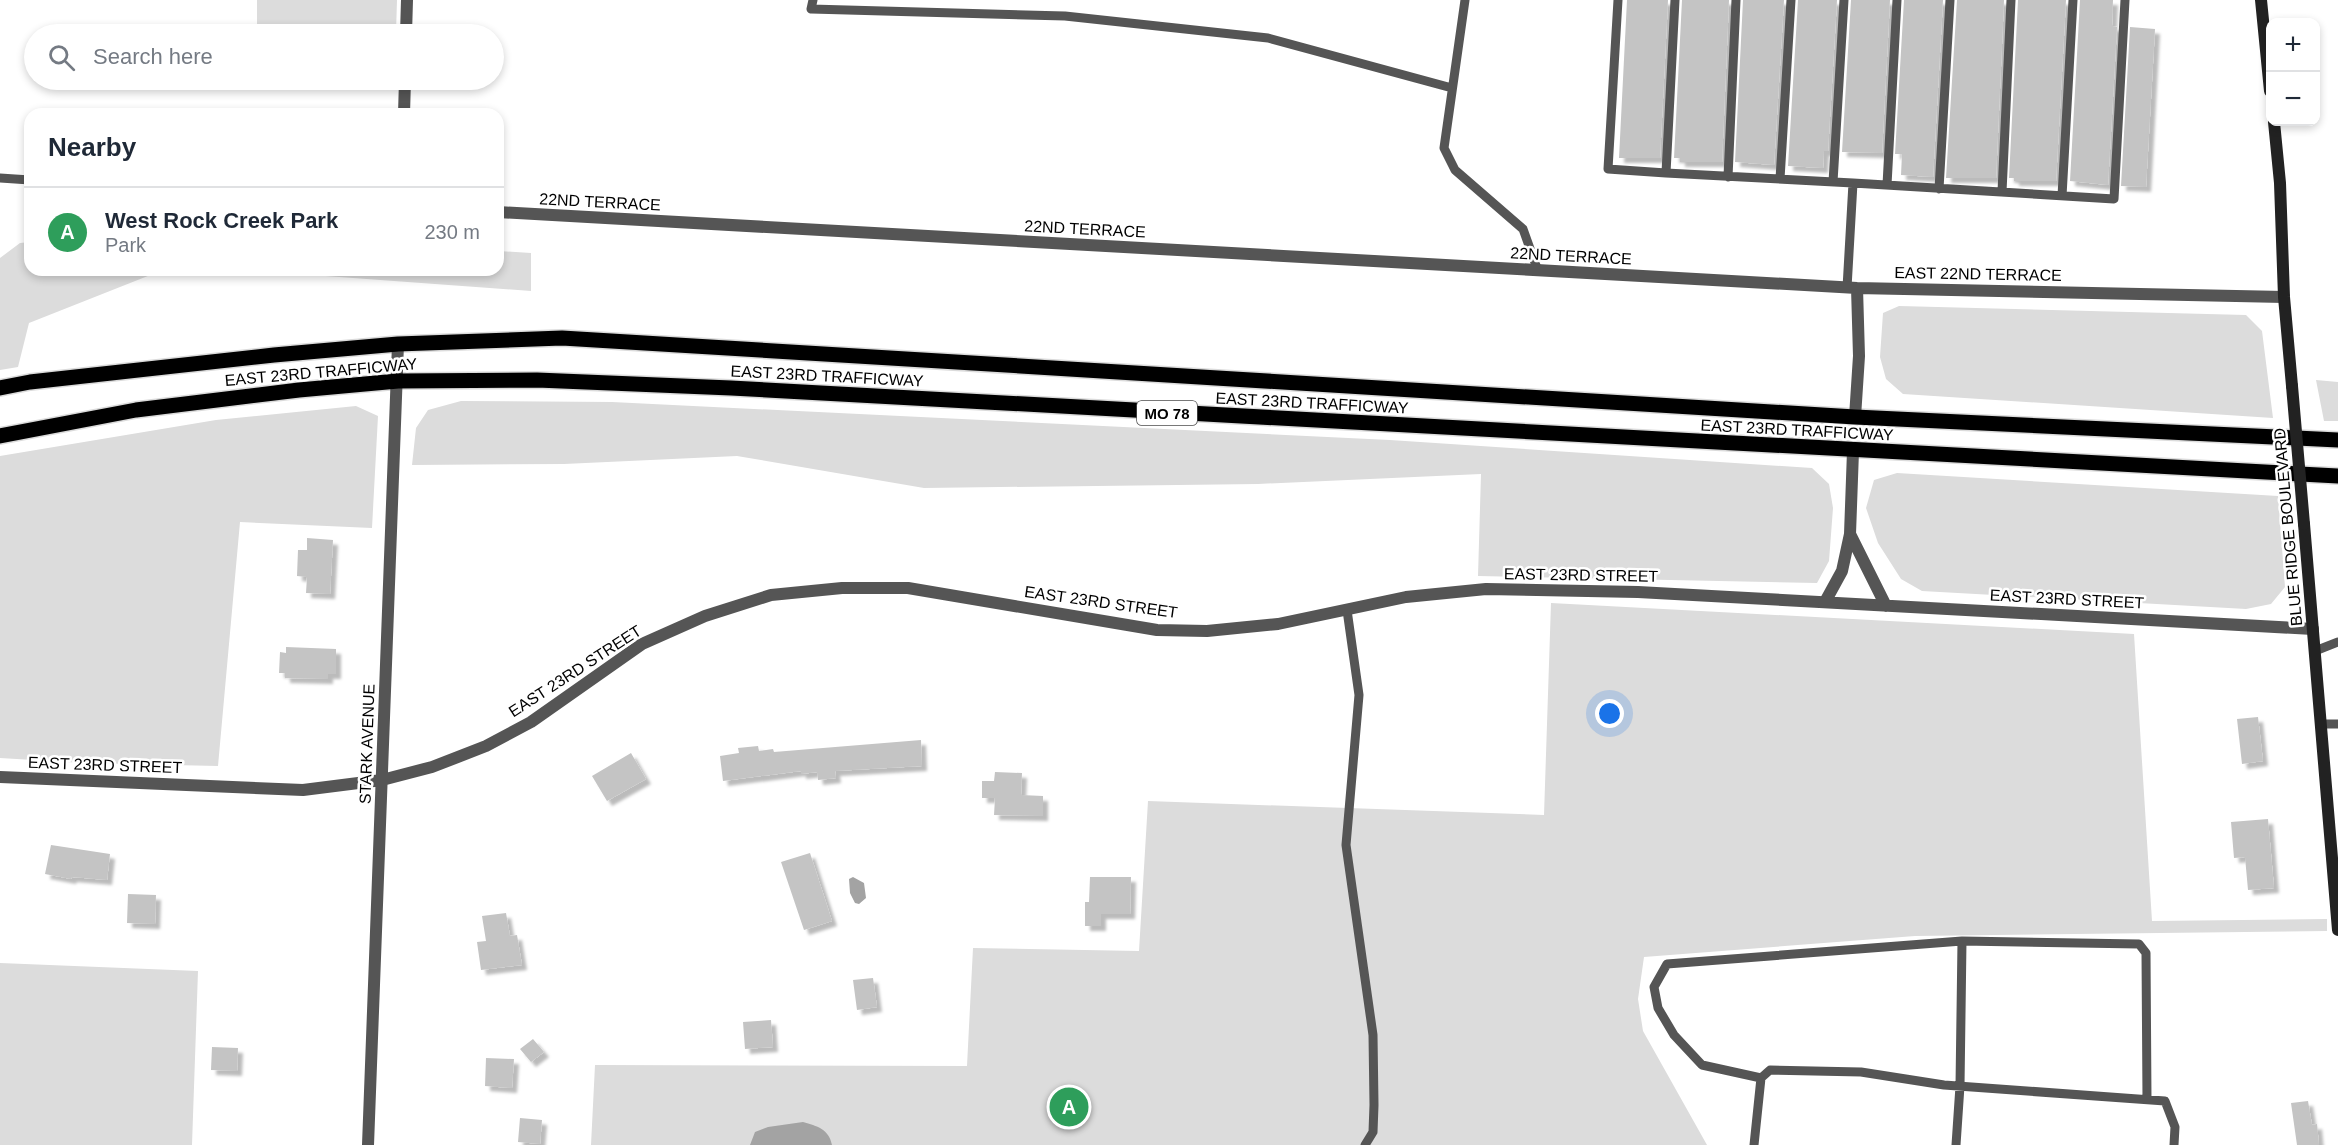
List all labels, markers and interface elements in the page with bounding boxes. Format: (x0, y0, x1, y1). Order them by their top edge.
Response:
map controls (2266, 18, 2320, 126)
button: + (2266, 18, 2320, 72)
search box (24, 24, 504, 90)
icon: search (45, 41, 78, 74)
text: Search here (93, 44, 213, 69)
button: − (2266, 72, 2320, 126)
text: Nearby (48, 132, 136, 162)
street label: 22ND TERRACE (539, 190, 661, 214)
text: West Rock Creek Park (105, 208, 338, 233)
street label: 22ND TERRACE (1024, 217, 1146, 241)
text: A (60, 221, 75, 243)
text: 230 m (424, 221, 480, 243)
text: Park (105, 234, 146, 256)
street label: 22ND TERRACE (1510, 244, 1632, 268)
street label: EAST 22ND TERRACE (1894, 264, 2062, 284)
street label: EAST 23RD TRAFFICWAY (224, 355, 418, 389)
street label: EAST 23RD TRAFFICWAY (730, 362, 924, 390)
street label: EAST 23RD TRAFFICWAY (1215, 389, 1409, 417)
road number: MO 78 (1137, 401, 1197, 425)
street label: EAST 23RD TRAFFICWAY (1700, 416, 1894, 444)
street label: BLUE RIDGE BOULEVARD (2271, 427, 2305, 627)
street label: EAST 23RD STREET (1504, 565, 1659, 585)
street label: EAST 23RD STREET (1023, 583, 1179, 621)
street label: EAST 23RD STREET (1989, 586, 2145, 612)
street label: EAST 23RD STREET (506, 622, 645, 720)
street label: STARK AVENUE (356, 684, 378, 804)
your location (1595, 699, 1624, 728)
street label: EAST 23RD STREET (28, 754, 183, 776)
pin: A (1050, 1084, 1088, 1130)

